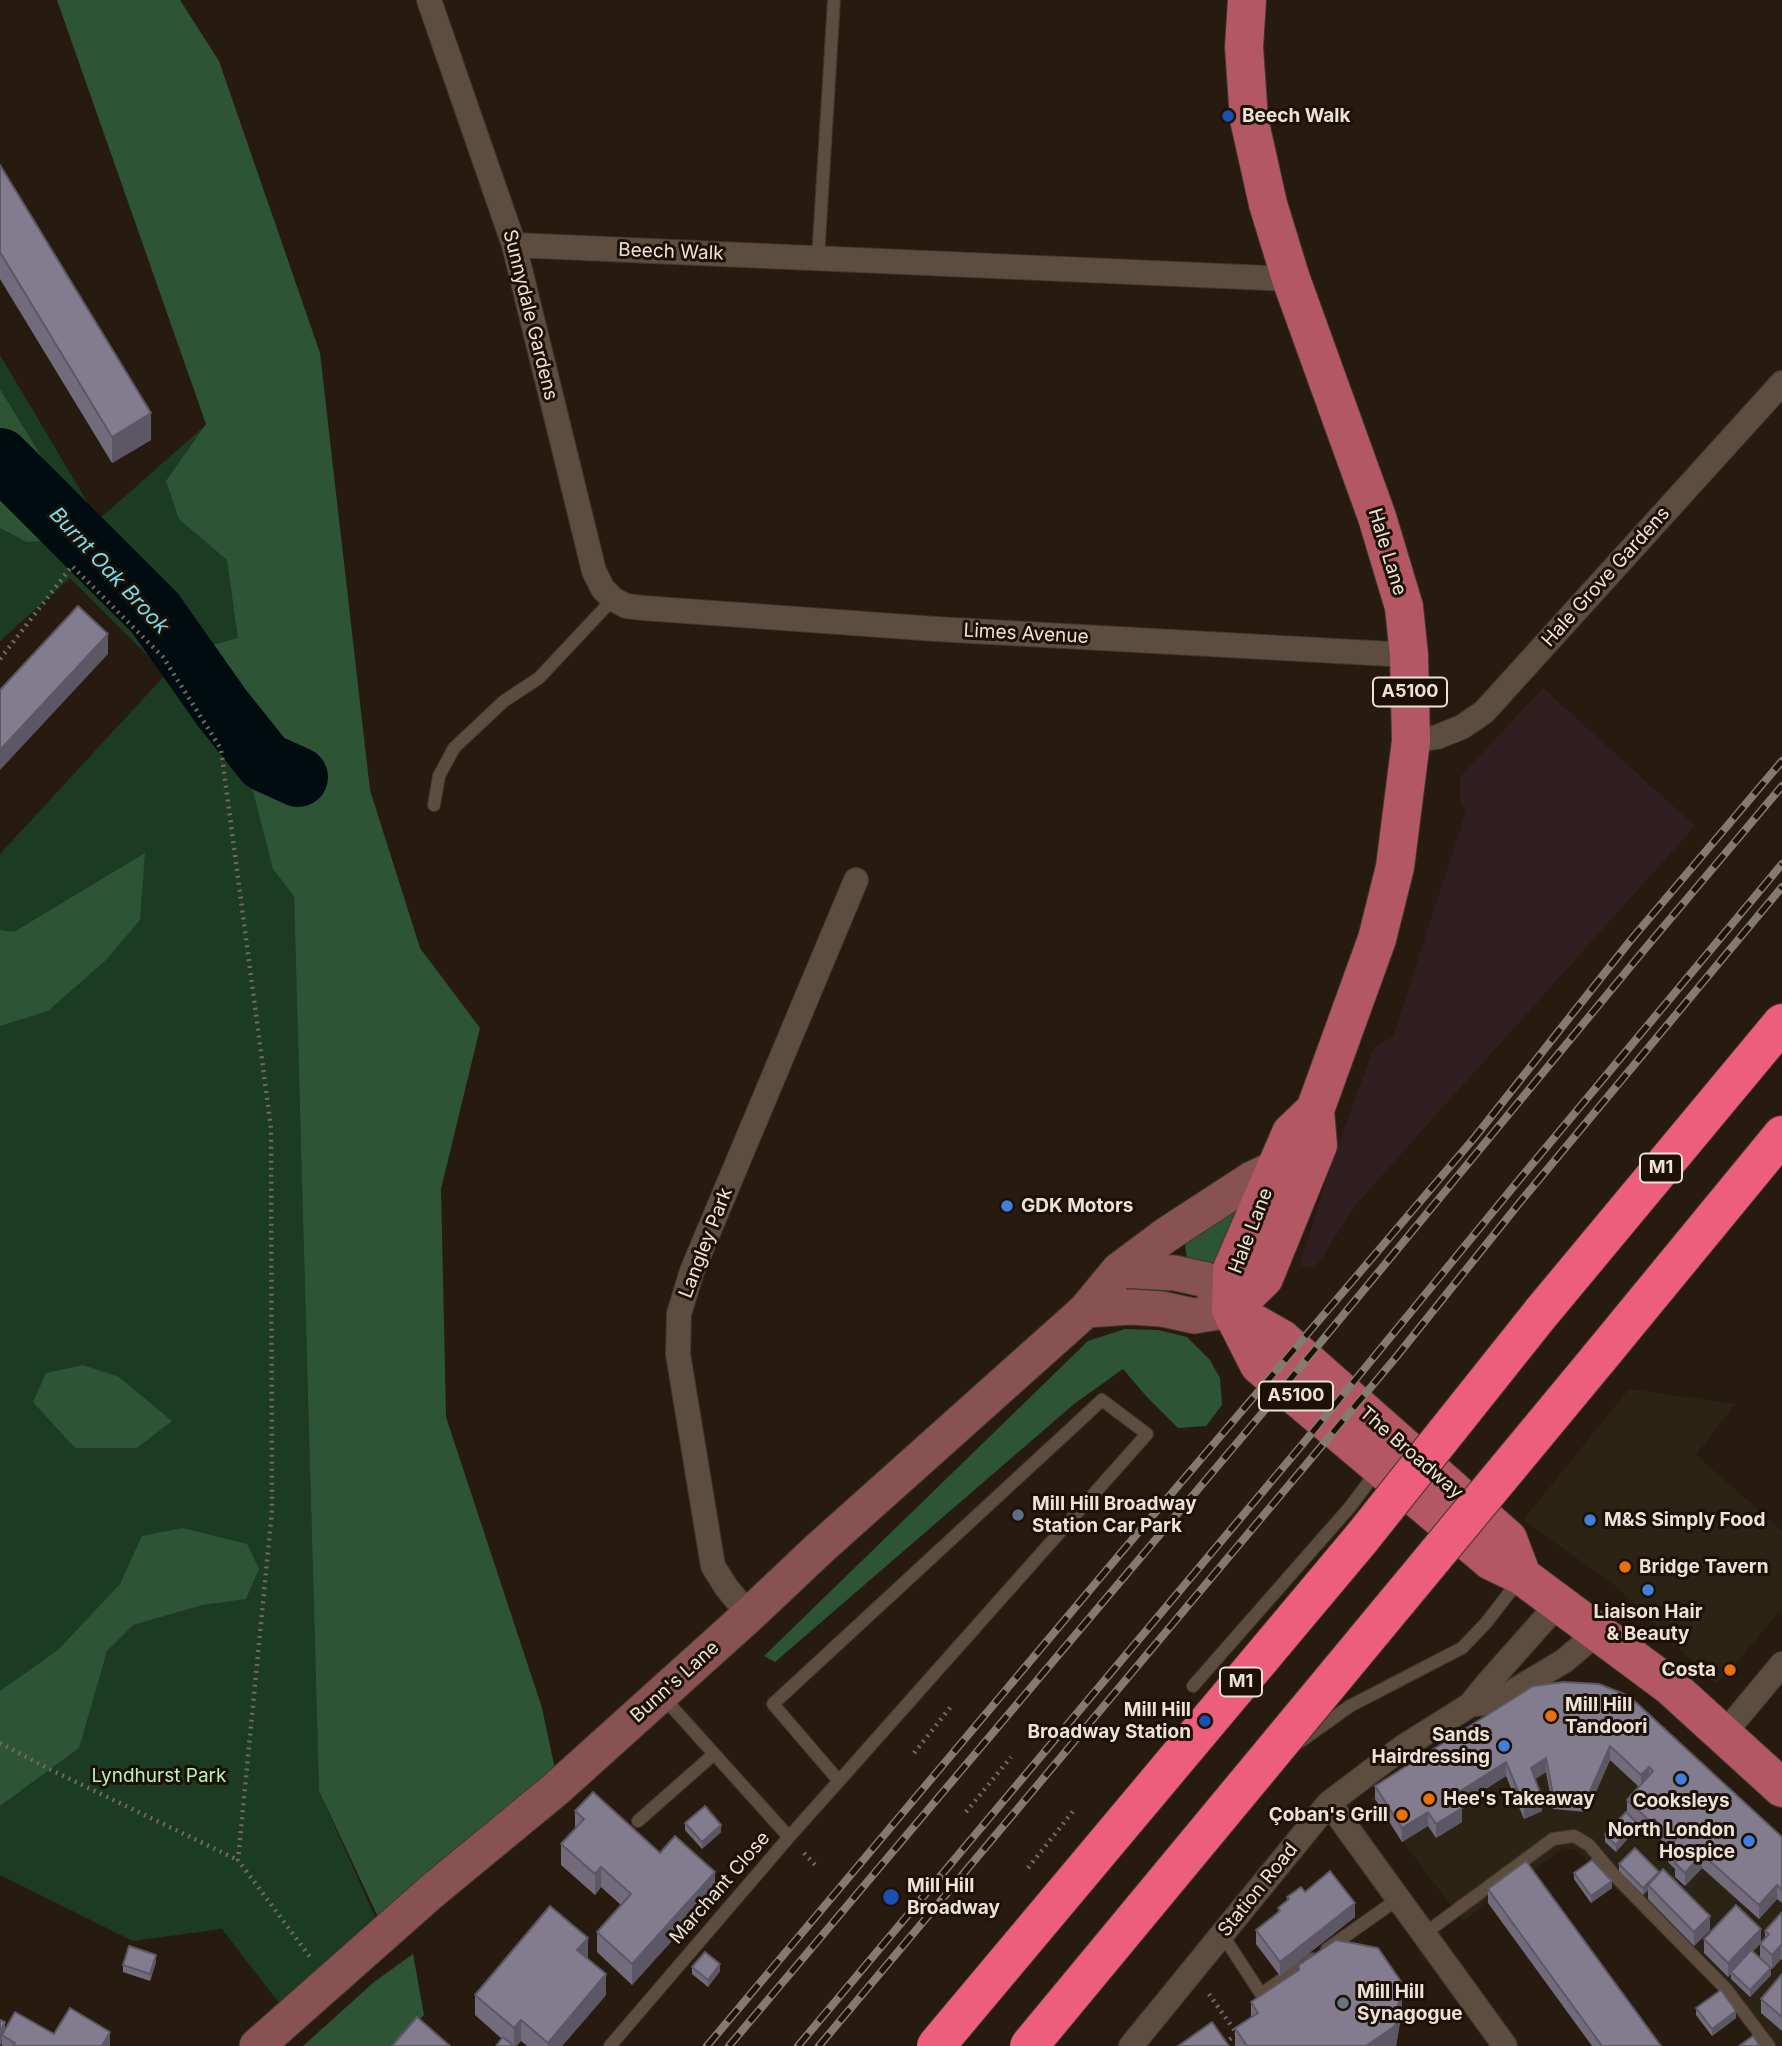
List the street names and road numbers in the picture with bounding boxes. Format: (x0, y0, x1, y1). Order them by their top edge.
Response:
street label: Sunnydale Gardens (498, 227, 562, 403)
street label: Beech Walk (618, 239, 724, 265)
street label: Hale Grove Gardens (1537, 502, 1675, 652)
street label: Hale Lane (1363, 506, 1411, 598)
street label: Limes Avenue (963, 619, 1089, 649)
road number: A5100 (1373, 678, 1447, 706)
road number: M1 (1640, 1154, 1682, 1182)
street label: Langley Park (675, 1185, 737, 1301)
street label: Hale Lane (1224, 1185, 1278, 1277)
road number: A5100 (1259, 1381, 1333, 1410)
street label: The Broadway (1355, 1402, 1467, 1504)
street label: Bunn's Lane (626, 1636, 724, 1728)
road number: M1 (1220, 1667, 1262, 1696)
street label: Marchant Close (665, 1827, 775, 1949)
street label: Station Road (1213, 1839, 1303, 1941)

